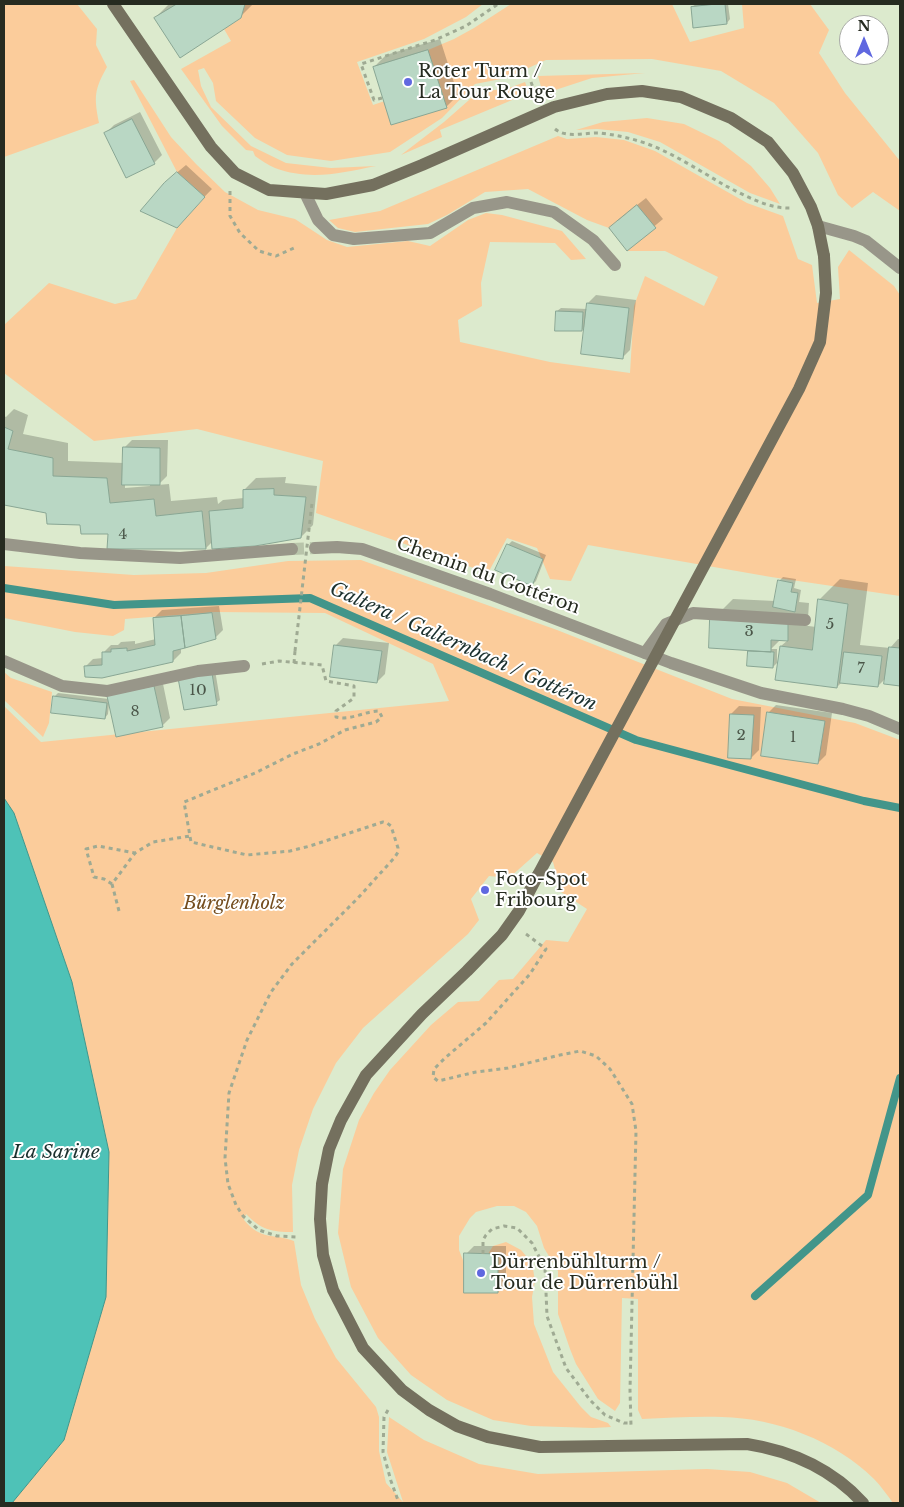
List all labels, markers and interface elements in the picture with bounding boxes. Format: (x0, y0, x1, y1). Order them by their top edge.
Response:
north arrow (839, 15, 889, 65)
text: N (857, 17, 871, 35)
place label: Roter Turm / La Tour Rouge (418, 61, 555, 104)
marker: Roter Turm / La Tour Rouge (402, 76, 414, 88)
house number: 4 (119, 526, 127, 544)
street label: Chemin du Gottéron (393, 533, 583, 619)
water label: Galtera / Galternbach / Gottéron (326, 578, 600, 716)
house number: 5 (826, 616, 834, 634)
house number: 3 (744, 623, 754, 641)
house number: 7 (857, 660, 865, 678)
house number: 10 (189, 682, 207, 700)
house number: 8 (130, 703, 140, 721)
house number: 2 (736, 727, 746, 745)
house number: 1 (790, 729, 796, 747)
place label: Foto-Spot Fribourg (495, 869, 587, 912)
marker: Foto-Spot Fribourg (479, 884, 491, 896)
park label: Bürglenholz (183, 893, 285, 915)
water label: La Sarine (12, 1142, 100, 1164)
place label: Dürrenbühlturm / Tour de Dürrenbühl (491, 1252, 678, 1294)
marker: Dürrenbühlturm / Tour de Dürrenbühl (475, 1267, 487, 1279)

